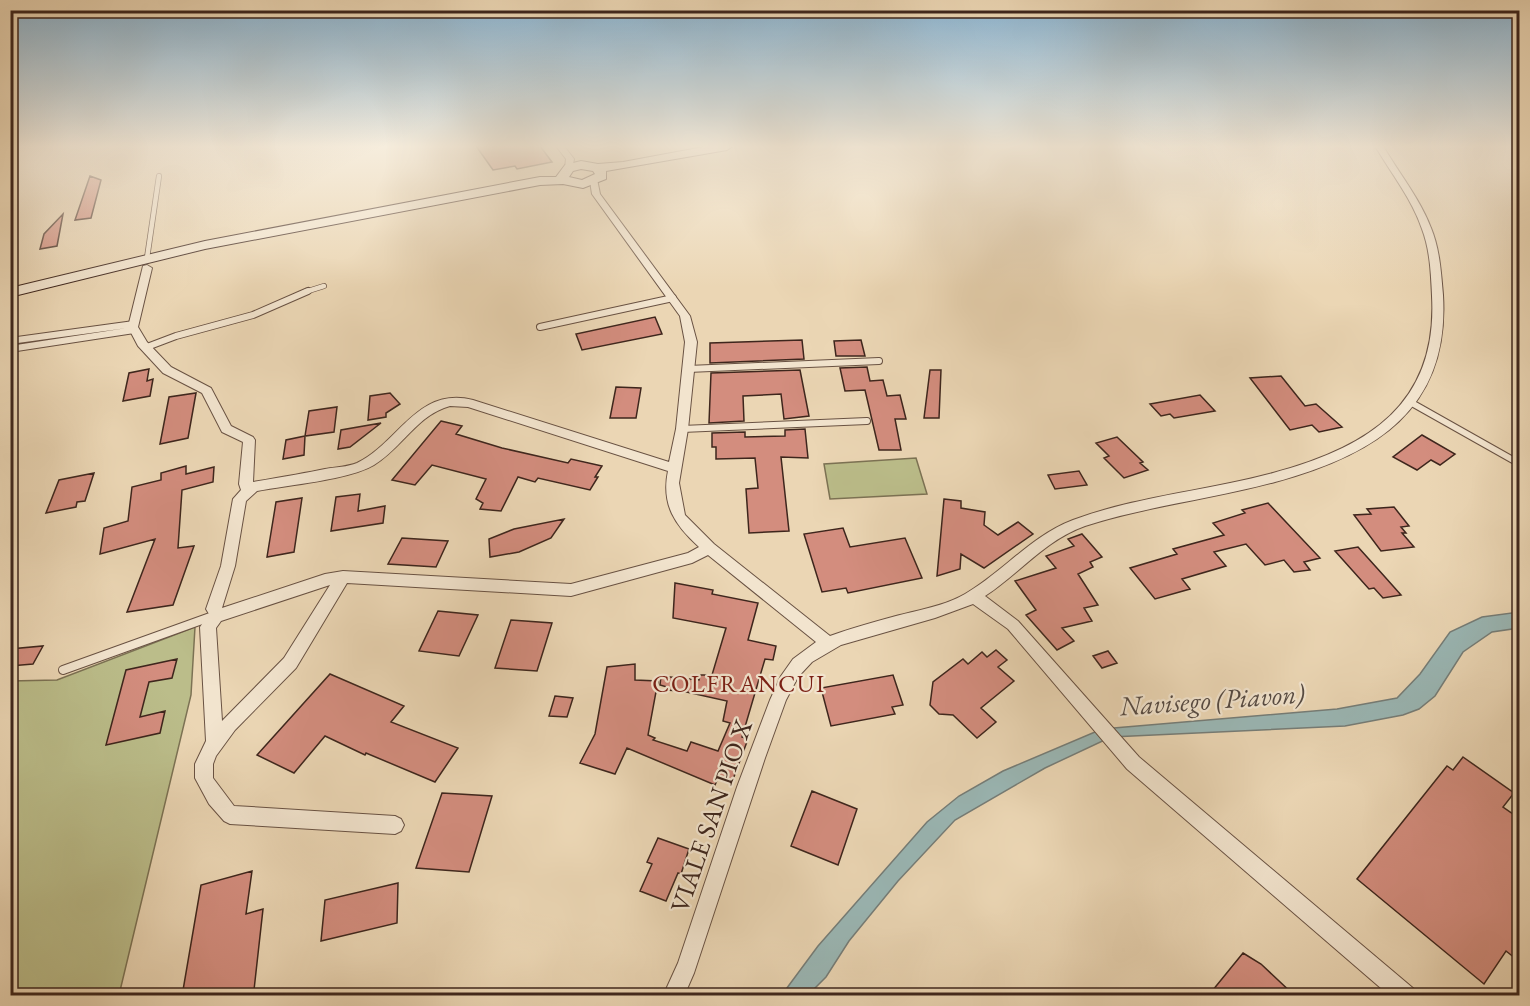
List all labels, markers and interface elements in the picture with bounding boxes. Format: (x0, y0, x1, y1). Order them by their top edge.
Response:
district label: COLFRANCUI (652, 668, 826, 699)
water label: Navisego (Piavon) (1117, 676, 1306, 723)
street label: VIALE SAN PIO X (662, 714, 760, 917)

